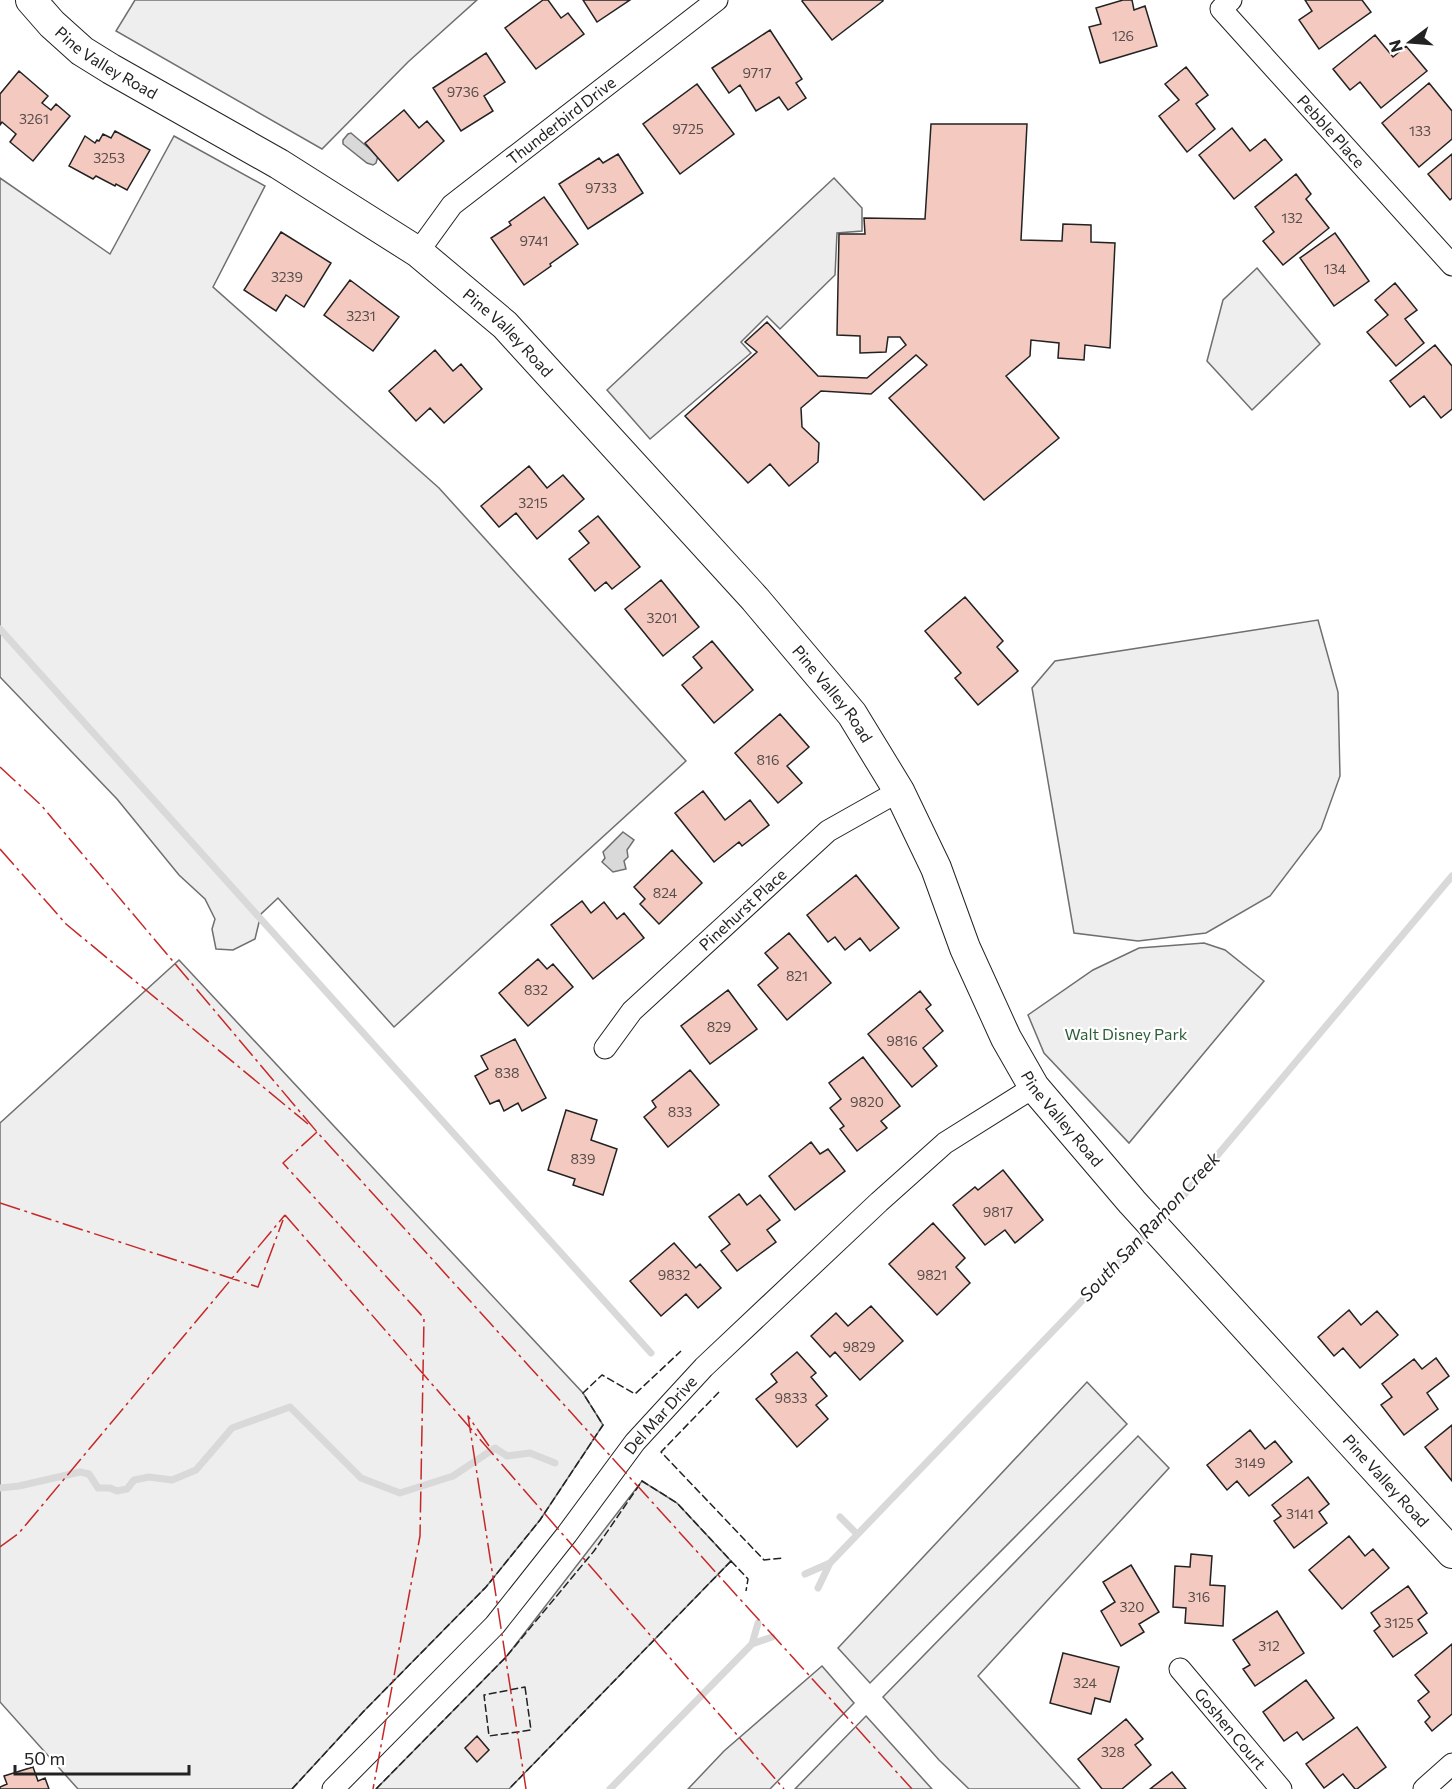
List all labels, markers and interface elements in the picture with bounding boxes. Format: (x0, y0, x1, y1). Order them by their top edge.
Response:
north arrow (1380, 12, 1440, 72)
street label: Pine Valley Road (52, 22, 161, 102)
house number: 126 (1112, 27, 1134, 44)
text: N (1384, 38, 1406, 55)
house number: 9717 (742, 64, 772, 81)
street label: Thunderbird Drive (503, 72, 619, 168)
house number: 9736 (447, 83, 479, 100)
street label: Pebble Place (1294, 90, 1369, 171)
house number: 3261 (19, 110, 49, 127)
house number: 9725 (672, 120, 704, 137)
house number: 133 (1409, 122, 1431, 139)
house number: 3253 (93, 149, 125, 166)
house number: 9733 (585, 179, 617, 196)
house number: 132 (1281, 209, 1303, 226)
house number: 9741 (520, 232, 548, 249)
house number: 134 (1324, 260, 1347, 277)
house number: 3239 (271, 268, 303, 285)
street label: Pine Valley Road (460, 284, 557, 380)
house number: 3231 (346, 307, 376, 324)
house number: 3215 (518, 494, 548, 511)
house number: 3201 (647, 609, 677, 626)
street label: Pine Valley Road (789, 641, 877, 746)
house number: 816 (757, 751, 779, 768)
street label: Pinehurst Place (695, 864, 790, 954)
house number: 824 (653, 884, 678, 901)
house number: 821 (786, 967, 808, 984)
house number: 832 (524, 981, 548, 998)
house number: 829 (707, 1018, 731, 1035)
park label: Walt Disney Park (1065, 1024, 1188, 1043)
house number: 9816 (886, 1032, 918, 1049)
house number: 838 (495, 1064, 519, 1081)
street label: Pine Valley Road (1018, 1067, 1107, 1170)
house number: 9820 (850, 1093, 884, 1110)
house number: 833 (668, 1103, 692, 1120)
water label: South San Ramon Creek (1074, 1146, 1225, 1305)
house number: 839 (571, 1150, 595, 1167)
house number: 9817 (983, 1203, 1013, 1220)
house number: 9832 (658, 1266, 691, 1283)
house number: 9821 (917, 1266, 947, 1283)
house number: 9829 (842, 1338, 876, 1355)
street label: Del Mar Drive (620, 1371, 700, 1457)
house number: 9833 (775, 1389, 807, 1406)
street label: Pine Valley Road (1339, 1430, 1433, 1530)
house number: 3149 (1235, 1454, 1265, 1471)
house number: 3141 (1286, 1505, 1314, 1522)
house number: 316 (1188, 1588, 1210, 1605)
house number: 320 (1120, 1598, 1144, 1615)
house number: 3125 (1384, 1614, 1414, 1631)
house number: 312 (1258, 1637, 1280, 1654)
house number: 324 (1073, 1674, 1098, 1691)
street label: Goshen Court (1191, 1684, 1271, 1773)
scale bar (15, 1738, 189, 1776)
house number: 328 (1101, 1743, 1125, 1760)
text: 50 m (24, 1747, 65, 1769)

